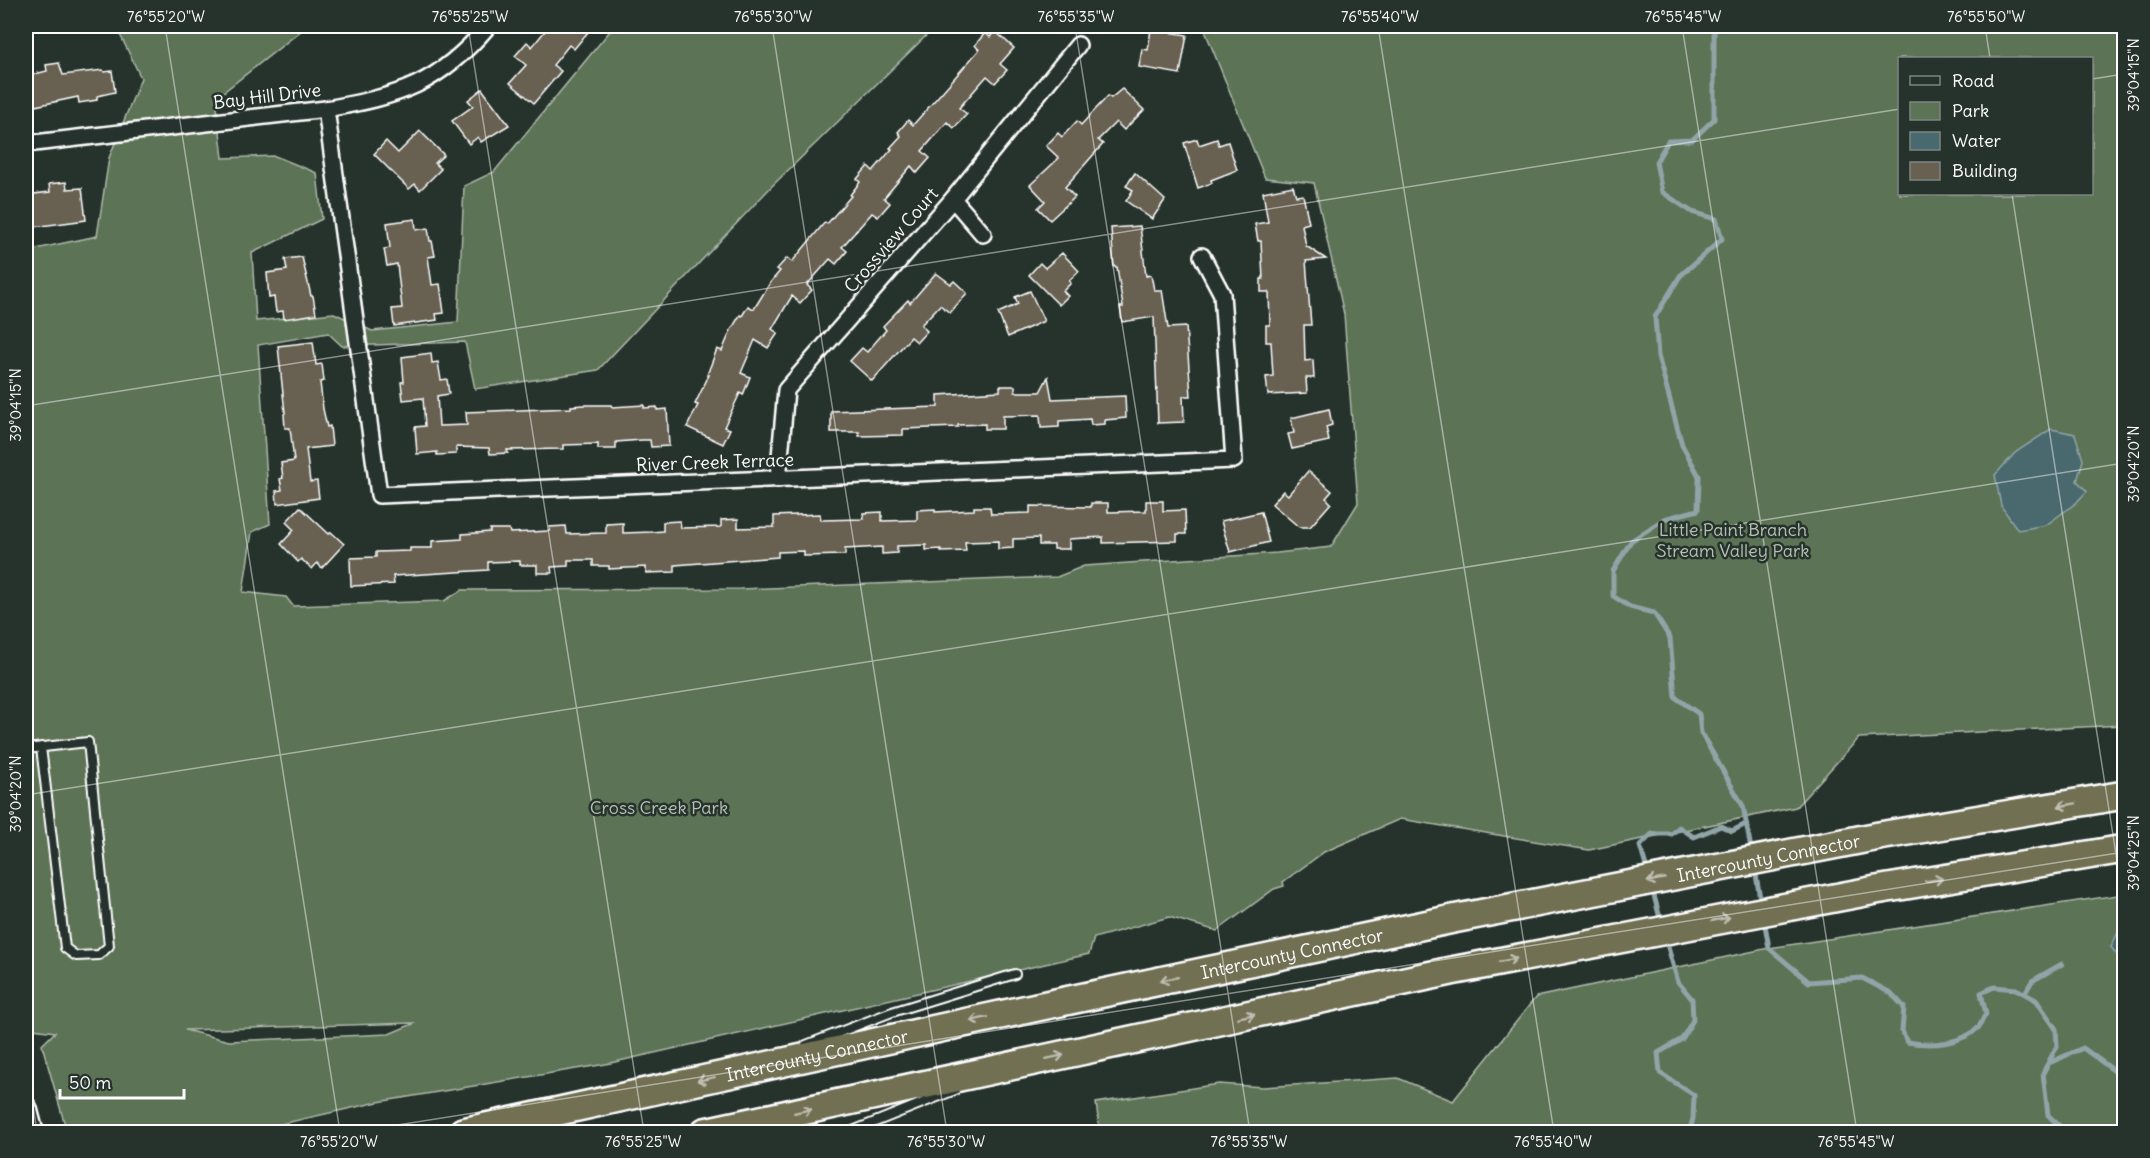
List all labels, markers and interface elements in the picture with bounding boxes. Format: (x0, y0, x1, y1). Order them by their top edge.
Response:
text: 76°55'20"W (127, 7, 205, 26)
text: 76°55'25"W (432, 7, 509, 26)
text: 76°55'30"W (734, 7, 812, 26)
text: 76°55'35"W (1038, 7, 1115, 26)
text: 76°55'40"W (1341, 7, 1419, 26)
text: 76°55'45"W (1645, 7, 1722, 26)
text: 76°55'50"W (1947, 7, 2025, 26)
text: 39°04'15"N (2124, 38, 2143, 112)
legend (1898, 57, 2093, 195)
text: Road (1952, 69, 1995, 92)
street label: Bay Hill Drive (212, 78, 322, 114)
text: Park (1952, 99, 1989, 122)
text: Water (1952, 129, 2002, 152)
text: Building (1952, 159, 2017, 182)
street label: Crossview Court (839, 183, 943, 297)
text: 39°04'15"N (6, 368, 25, 442)
text: 39°04'20"N (2124, 425, 2143, 503)
street label: River Creek Terrace (636, 448, 794, 476)
park label: Little Paint Branch Stream Valley Park (1657, 518, 1809, 562)
text: 39°04'20"N (6, 755, 25, 833)
park label: Cross Creek Park (590, 796, 728, 819)
one-way arrow (2057, 799, 2077, 810)
text: 39°04'25"N (2124, 815, 2143, 891)
street label: Intercounty Connector (1675, 828, 1863, 887)
one-way arrow (1647, 875, 1667, 886)
one-way arrow (1923, 875, 1943, 886)
one-way arrow (1710, 914, 1730, 925)
street label: Intercounty Connector (1198, 922, 1386, 984)
one-way arrow (1498, 954, 1518, 965)
one-way arrow (1160, 974, 1180, 985)
one-way arrow (1236, 1010, 1255, 1021)
one-way arrow (970, 1014, 989, 1026)
street label: Intercounty Connector (723, 1024, 911, 1086)
one-way arrow (1045, 1051, 1065, 1062)
scale bar (60, 1062, 184, 1100)
text: 50 m (69, 1071, 111, 1094)
one-way arrow (697, 1074, 716, 1085)
one-way arrow (793, 1105, 812, 1116)
text: 76°55'20"W (300, 1132, 378, 1151)
text: 76°55'25"W (605, 1132, 682, 1151)
text: 76°55'30"W (907, 1132, 985, 1151)
text: 76°55'35"W (1211, 1132, 1288, 1151)
text: 76°55'40"W (1514, 1132, 1592, 1151)
text: 76°55'45"W (1818, 1132, 1895, 1151)

